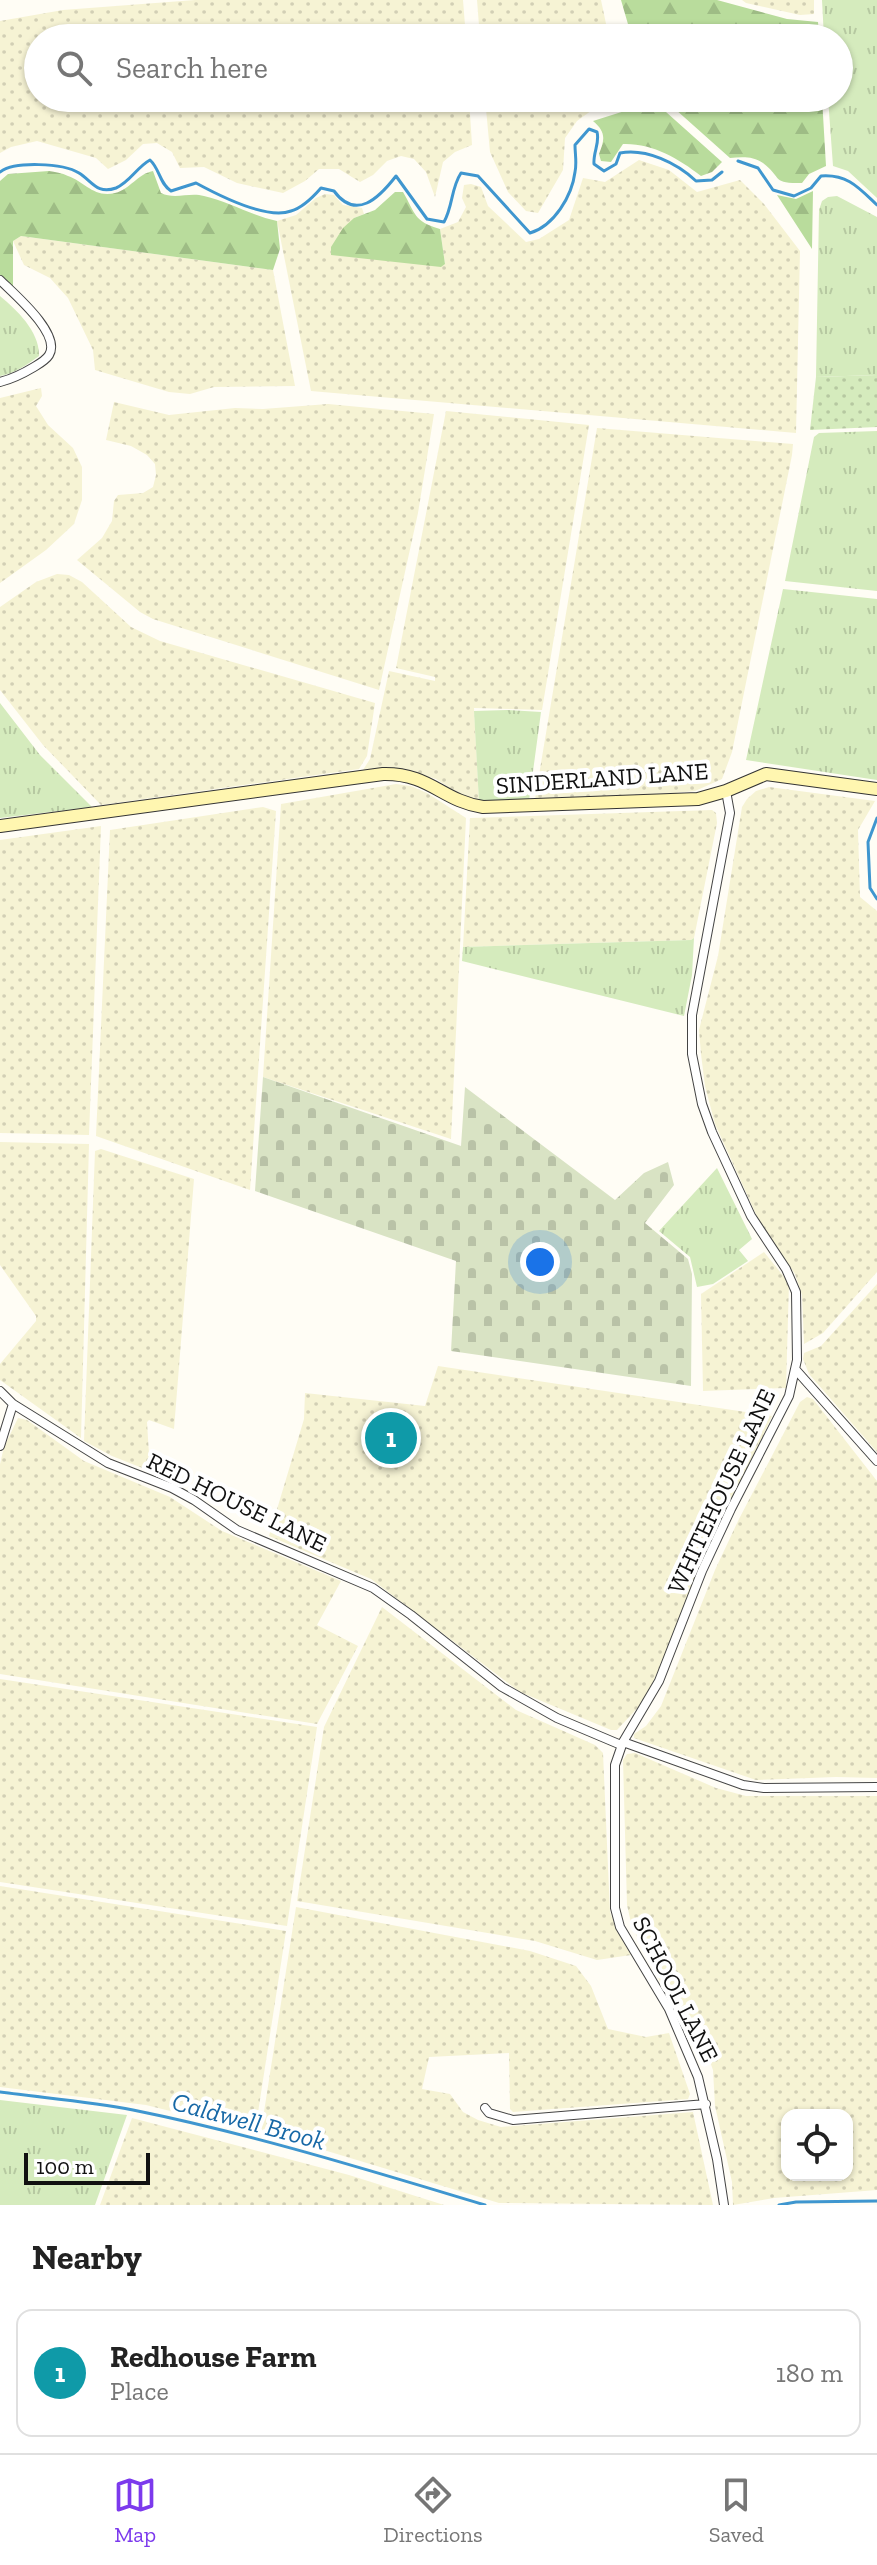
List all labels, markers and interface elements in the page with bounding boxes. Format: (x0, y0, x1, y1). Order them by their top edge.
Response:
search box (24, 24, 853, 112)
icon: search (52, 46, 96, 90)
text: Search here (116, 50, 268, 86)
street label: SINDERLAND LANE (495, 756, 709, 800)
your location (520, 1242, 560, 1282)
street label: WHITEHOUSE LANE (661, 1384, 781, 1598)
pin: 1 (365, 1408, 417, 1468)
street label: RED HOUSE LANE (142, 1446, 332, 1558)
street label: SCHOOL LANE (627, 1911, 725, 2067)
water label: Caldwell Brook (169, 2085, 329, 2157)
map controls (781, 2109, 853, 2181)
button: locate (781, 2109, 853, 2181)
scale bar (24, 2149, 150, 2185)
text: 100 m (36, 2153, 94, 2180)
text: Nearby (32, 2237, 142, 2278)
text: Redhouse Farm (110, 2339, 316, 2375)
text: 1 (55, 2357, 65, 2389)
text: 180 m (776, 2357, 843, 2389)
text: Place (110, 2375, 169, 2407)
tab: Map (113, 2473, 157, 2548)
tab: Directions (383, 2473, 483, 2548)
tab: Saved (709, 2473, 764, 2548)

